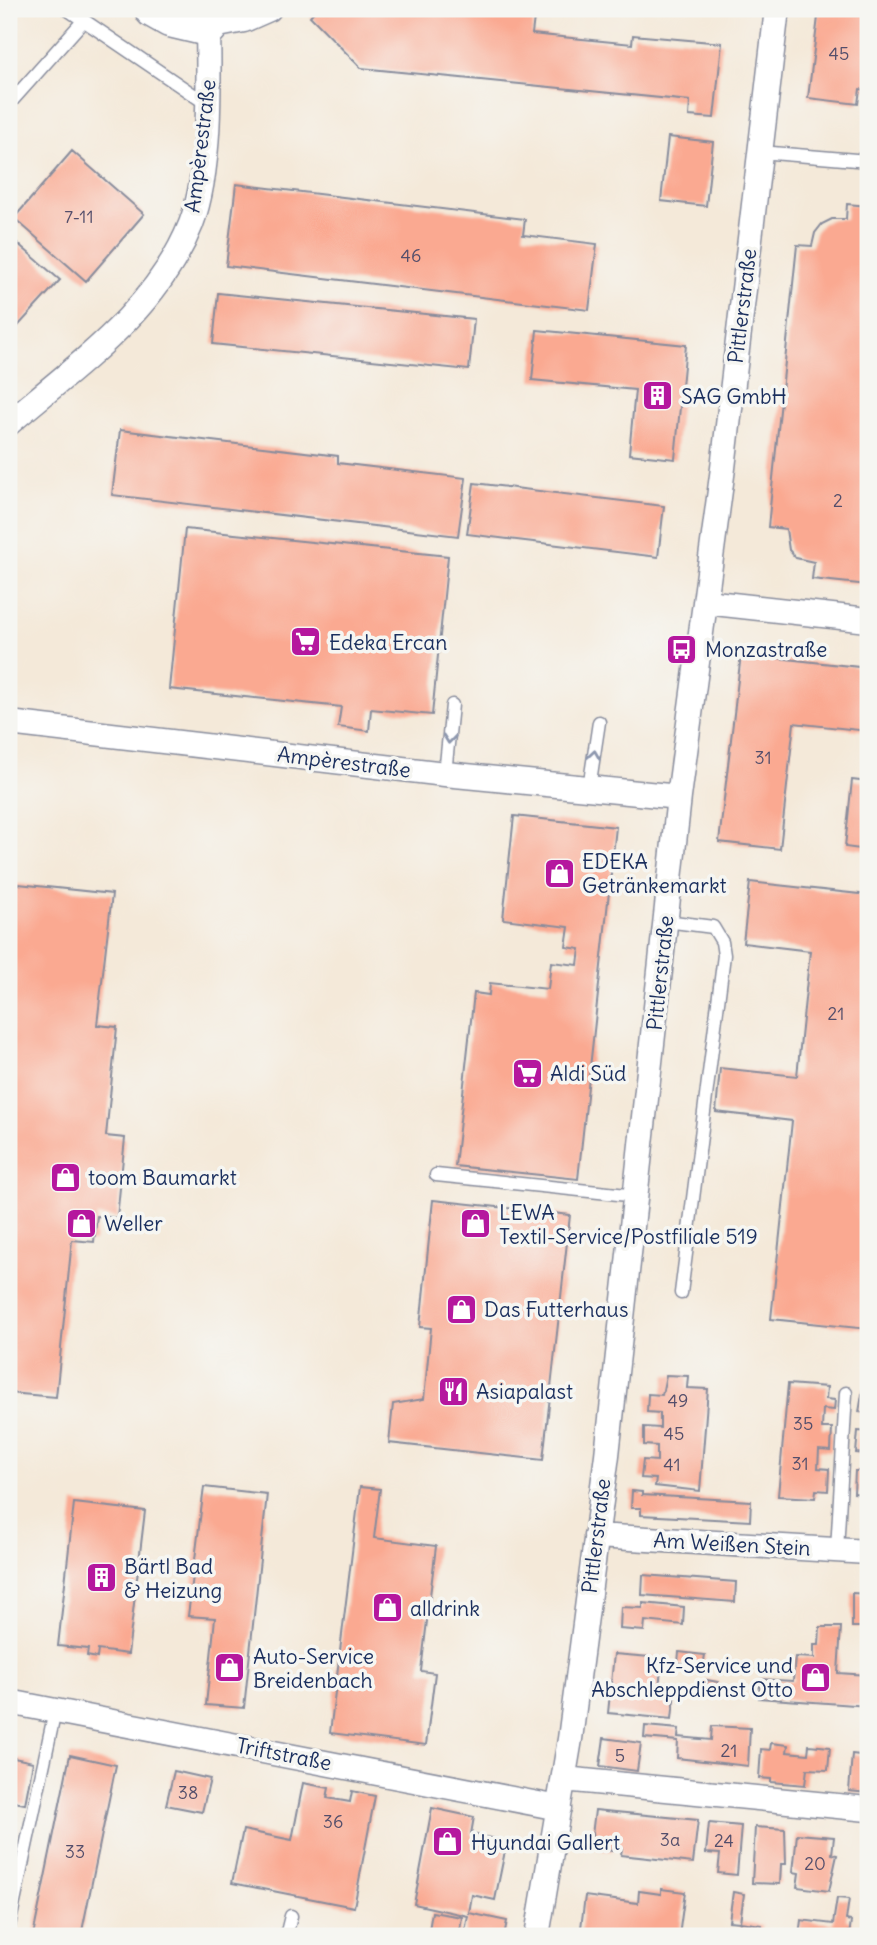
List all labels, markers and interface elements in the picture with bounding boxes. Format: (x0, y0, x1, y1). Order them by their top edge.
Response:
house number: 45 (829, 42, 849, 65)
street label: Ampèrestraße (178, 78, 222, 214)
house number: 7-11 (64, 205, 94, 228)
house number: 46 (401, 244, 421, 267)
street label: Pittlerstraße (722, 247, 762, 365)
building icon: SAG GmbH (641, 379, 675, 413)
place label: SAG GmbH (681, 383, 787, 410)
house number: 2 (833, 489, 843, 512)
supermarket icon: Edeka Ercan (289, 625, 323, 659)
place label: Edeka Ercan (329, 629, 447, 656)
bus stop icon: Monzastraße (665, 632, 699, 666)
place label: Monzastraße (705, 636, 827, 663)
one-way arrow (442, 734, 457, 745)
street label: Ampèrestraße (276, 740, 412, 784)
house number: 31 (754, 746, 772, 769)
one-way arrow (586, 749, 601, 761)
place label: EDEKA Getränkemarkt (582, 848, 727, 899)
shop icon: EDEKA Getränkemarkt (542, 856, 576, 890)
street label: Pittlerstraße (641, 914, 679, 1032)
house number: 21 (827, 1002, 845, 1025)
supermarket icon: Aldi Süd (510, 1056, 544, 1090)
place label: Aldi Süd (550, 1060, 626, 1087)
shop icon: toom Baumarkt (48, 1160, 82, 1194)
place label: toom Baumarkt (88, 1164, 237, 1191)
place label: LEWA Textil-Service/Postfiliale 519 (499, 1199, 758, 1250)
shop icon: Weller (64, 1206, 98, 1240)
shop icon: LEWA Textil-Service/Postfiliale 519 (459, 1207, 493, 1241)
place label: Weller (104, 1210, 163, 1237)
shop icon: Das Futterhaus (444, 1292, 478, 1326)
place label: Das Futterhaus (484, 1296, 628, 1323)
restaurant icon: Asiapalast (436, 1374, 470, 1408)
place label: Asiapalast (476, 1378, 573, 1405)
house number: 49 (668, 1389, 688, 1412)
house number: 35 (793, 1412, 813, 1435)
house number: 45 (664, 1422, 684, 1445)
house number: 31 (791, 1452, 809, 1475)
house number: 41 (663, 1453, 681, 1476)
street label: Pittlerstraße (576, 1477, 616, 1595)
street label: Am Weißen Stein (653, 1526, 811, 1562)
place label: Bärtl Bad & Heizung (124, 1553, 222, 1604)
building icon: Bärtl Bad & Heizung (84, 1561, 118, 1595)
shop icon: alldrink (370, 1591, 404, 1625)
place label: alldrink (410, 1595, 480, 1622)
place label: Auto-Service Breidenbach (253, 1643, 374, 1694)
shop icon: Auto-Service Breidenbach (213, 1651, 247, 1685)
place label: Kfz-Service und Abschleppdienst Otto (591, 1652, 793, 1703)
shop icon: Kfz-Service und Abschleppdienst Otto (799, 1660, 833, 1694)
street label: Triftstraße (234, 1732, 334, 1776)
house number: 21 (720, 1739, 738, 1762)
house number: 5 (615, 1744, 625, 1767)
house number: 38 (178, 1781, 198, 1804)
house number: 36 (323, 1810, 343, 1833)
shop icon: Hyundai Gallert (431, 1825, 465, 1859)
house number: 3a (660, 1828, 680, 1851)
place label: Hyundai Gallert (471, 1829, 620, 1856)
house number: 24 (714, 1829, 734, 1852)
house number: 33 (65, 1840, 85, 1863)
house number: 20 (804, 1852, 826, 1875)

